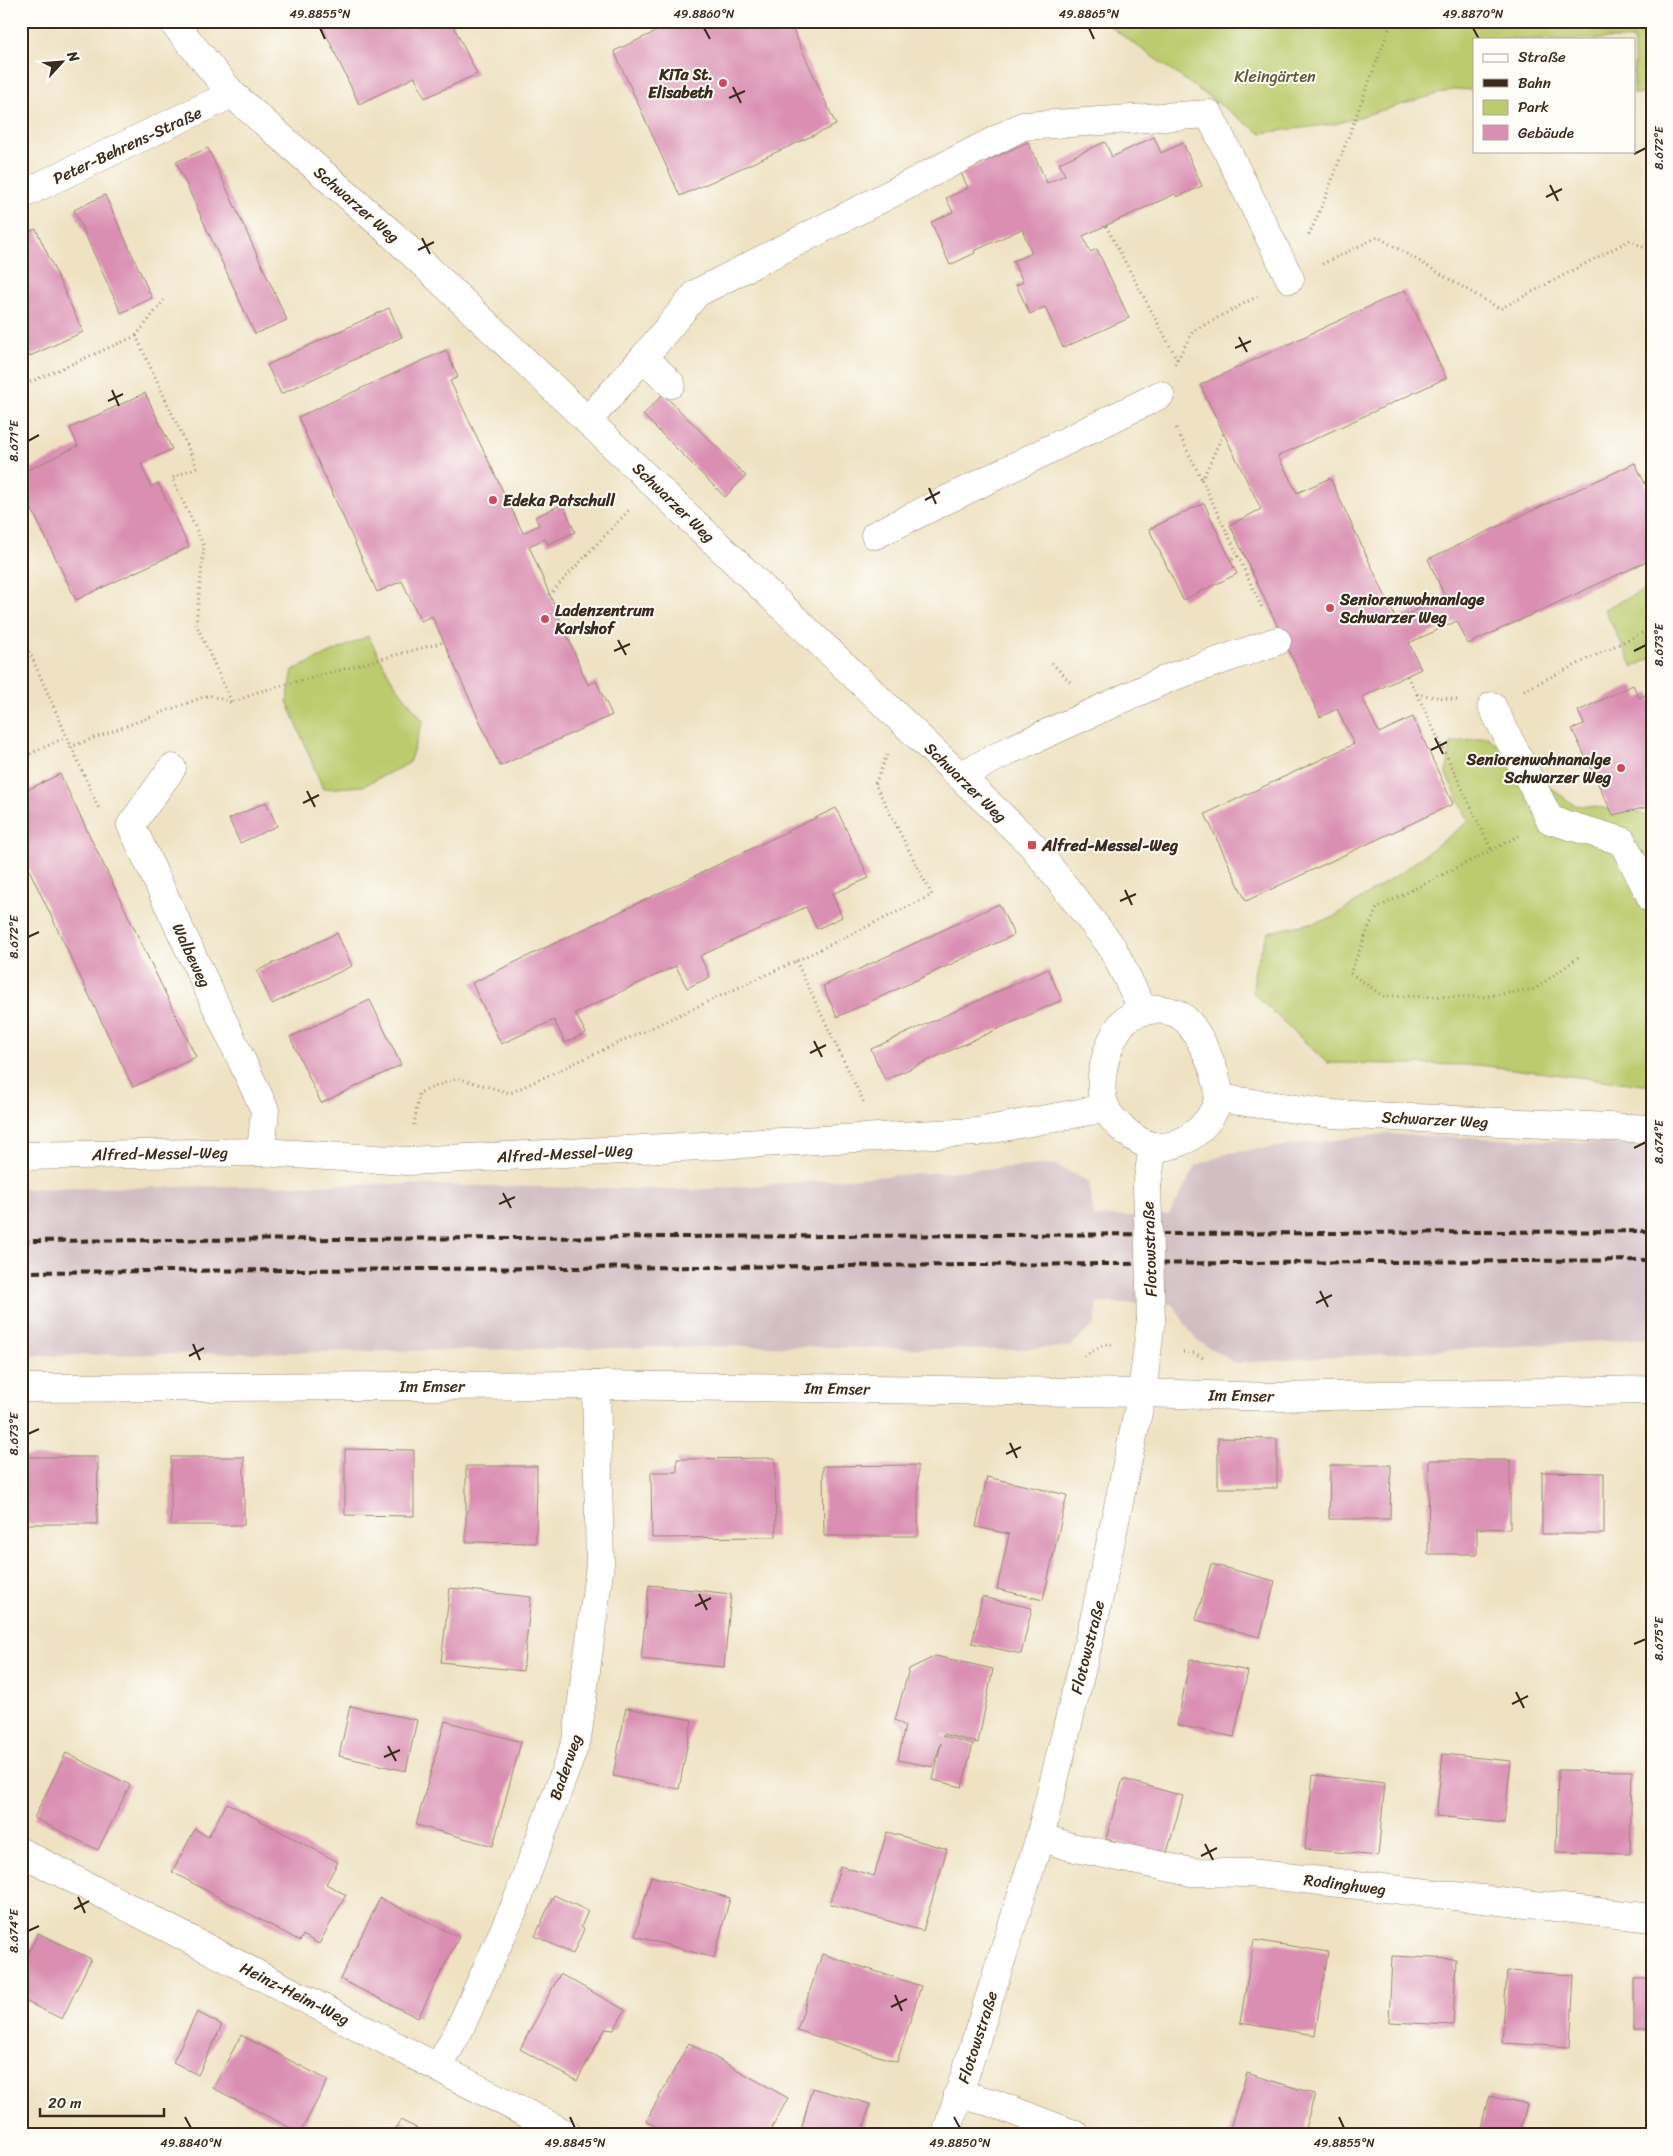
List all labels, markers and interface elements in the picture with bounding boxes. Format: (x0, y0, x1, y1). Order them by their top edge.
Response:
text: 49.8855°N (289, 3, 351, 25)
text: 49.8860°N (674, 3, 735, 25)
text: 49.8865°N (1059, 3, 1120, 25)
text: 49.8870°N (1443, 3, 1504, 25)
north arrow (38, 38, 88, 88)
legend (1473, 38, 1636, 152)
text: Straße (1518, 44, 1566, 70)
text: N (59, 46, 87, 67)
place label: KiTa St. Elisabeth (648, 60, 714, 107)
park label: Kleingärten (1234, 62, 1316, 91)
text: Bahn (1518, 70, 1551, 96)
marker: KiTa St. Elisabeth (717, 77, 729, 89)
text: Park (1518, 94, 1549, 120)
street label: Peter-Behrens-Straße (48, 98, 207, 193)
text: Gebäude (1518, 120, 1574, 146)
text: 8.672°E (1648, 125, 1670, 170)
street label: Schwarzer Weg (307, 158, 406, 250)
text: 8.671°E (3, 419, 25, 462)
street label: Schwarzer Weg (625, 455, 722, 550)
place label: Edeka Patschull (503, 486, 616, 515)
marker: Edeka Patschull (487, 494, 499, 506)
place label: Seniorenwohnanlage Schwarzer Weg (1339, 585, 1485, 632)
place label: Ladenzentrum Karlshof (554, 596, 655, 643)
marker: Seniorenwohnanlage Schwarzer Weg (1324, 602, 1336, 614)
marker: Ladenzentrum Karlshof (539, 613, 551, 625)
text: 8.673°E (1648, 622, 1670, 666)
street label: Schwarzer Weg (917, 735, 1014, 830)
place label: Seniorenwohnanalge Schwarzer Weg (1465, 745, 1612, 792)
marker: Seniorenwohnanalge Schwarzer Weg (1615, 762, 1627, 774)
place label: Alfred-Messel-Weg (1041, 831, 1179, 860)
marker: Alfred-Messel-Weg (1026, 839, 1038, 851)
text: 8.672°E (3, 914, 25, 959)
street label: Walbeweg (164, 918, 219, 992)
street label: Schwarzer Weg (1381, 1102, 1489, 1137)
text: 8.674°E (1648, 1119, 1670, 1164)
street label: Alfred-Messel-Weg (495, 1135, 634, 1172)
street label: Alfred-Messel-Weg (91, 1138, 228, 1169)
street label: Flotowstraße (1133, 1201, 1166, 1297)
street label: Im Emser (398, 1372, 466, 1401)
street label: Im Emser (803, 1373, 871, 1404)
street label: Im Emser (1207, 1380, 1275, 1411)
text: 8.673°E (3, 1411, 25, 1455)
street label: Flotowstraße (1062, 1597, 1113, 1697)
text: 8.675°E (1648, 1616, 1670, 1661)
street label: Baderweg (541, 1730, 590, 1804)
street label: Rodinghweg (1302, 1865, 1388, 1904)
text: 8.674°E (3, 1908, 25, 1953)
street label: Heinz-Heim-Weg (235, 1953, 355, 2034)
street label: Flotowstraße (949, 1987, 1006, 2087)
scale bar (40, 2086, 164, 2118)
text: 20 m (48, 2090, 82, 2116)
text: 49.8840°N (160, 2132, 222, 2154)
text: 49.8845°N (544, 2132, 606, 2154)
text: 49.8850°N (929, 2132, 991, 2154)
text: 49.8855°N (1313, 2132, 1375, 2154)

